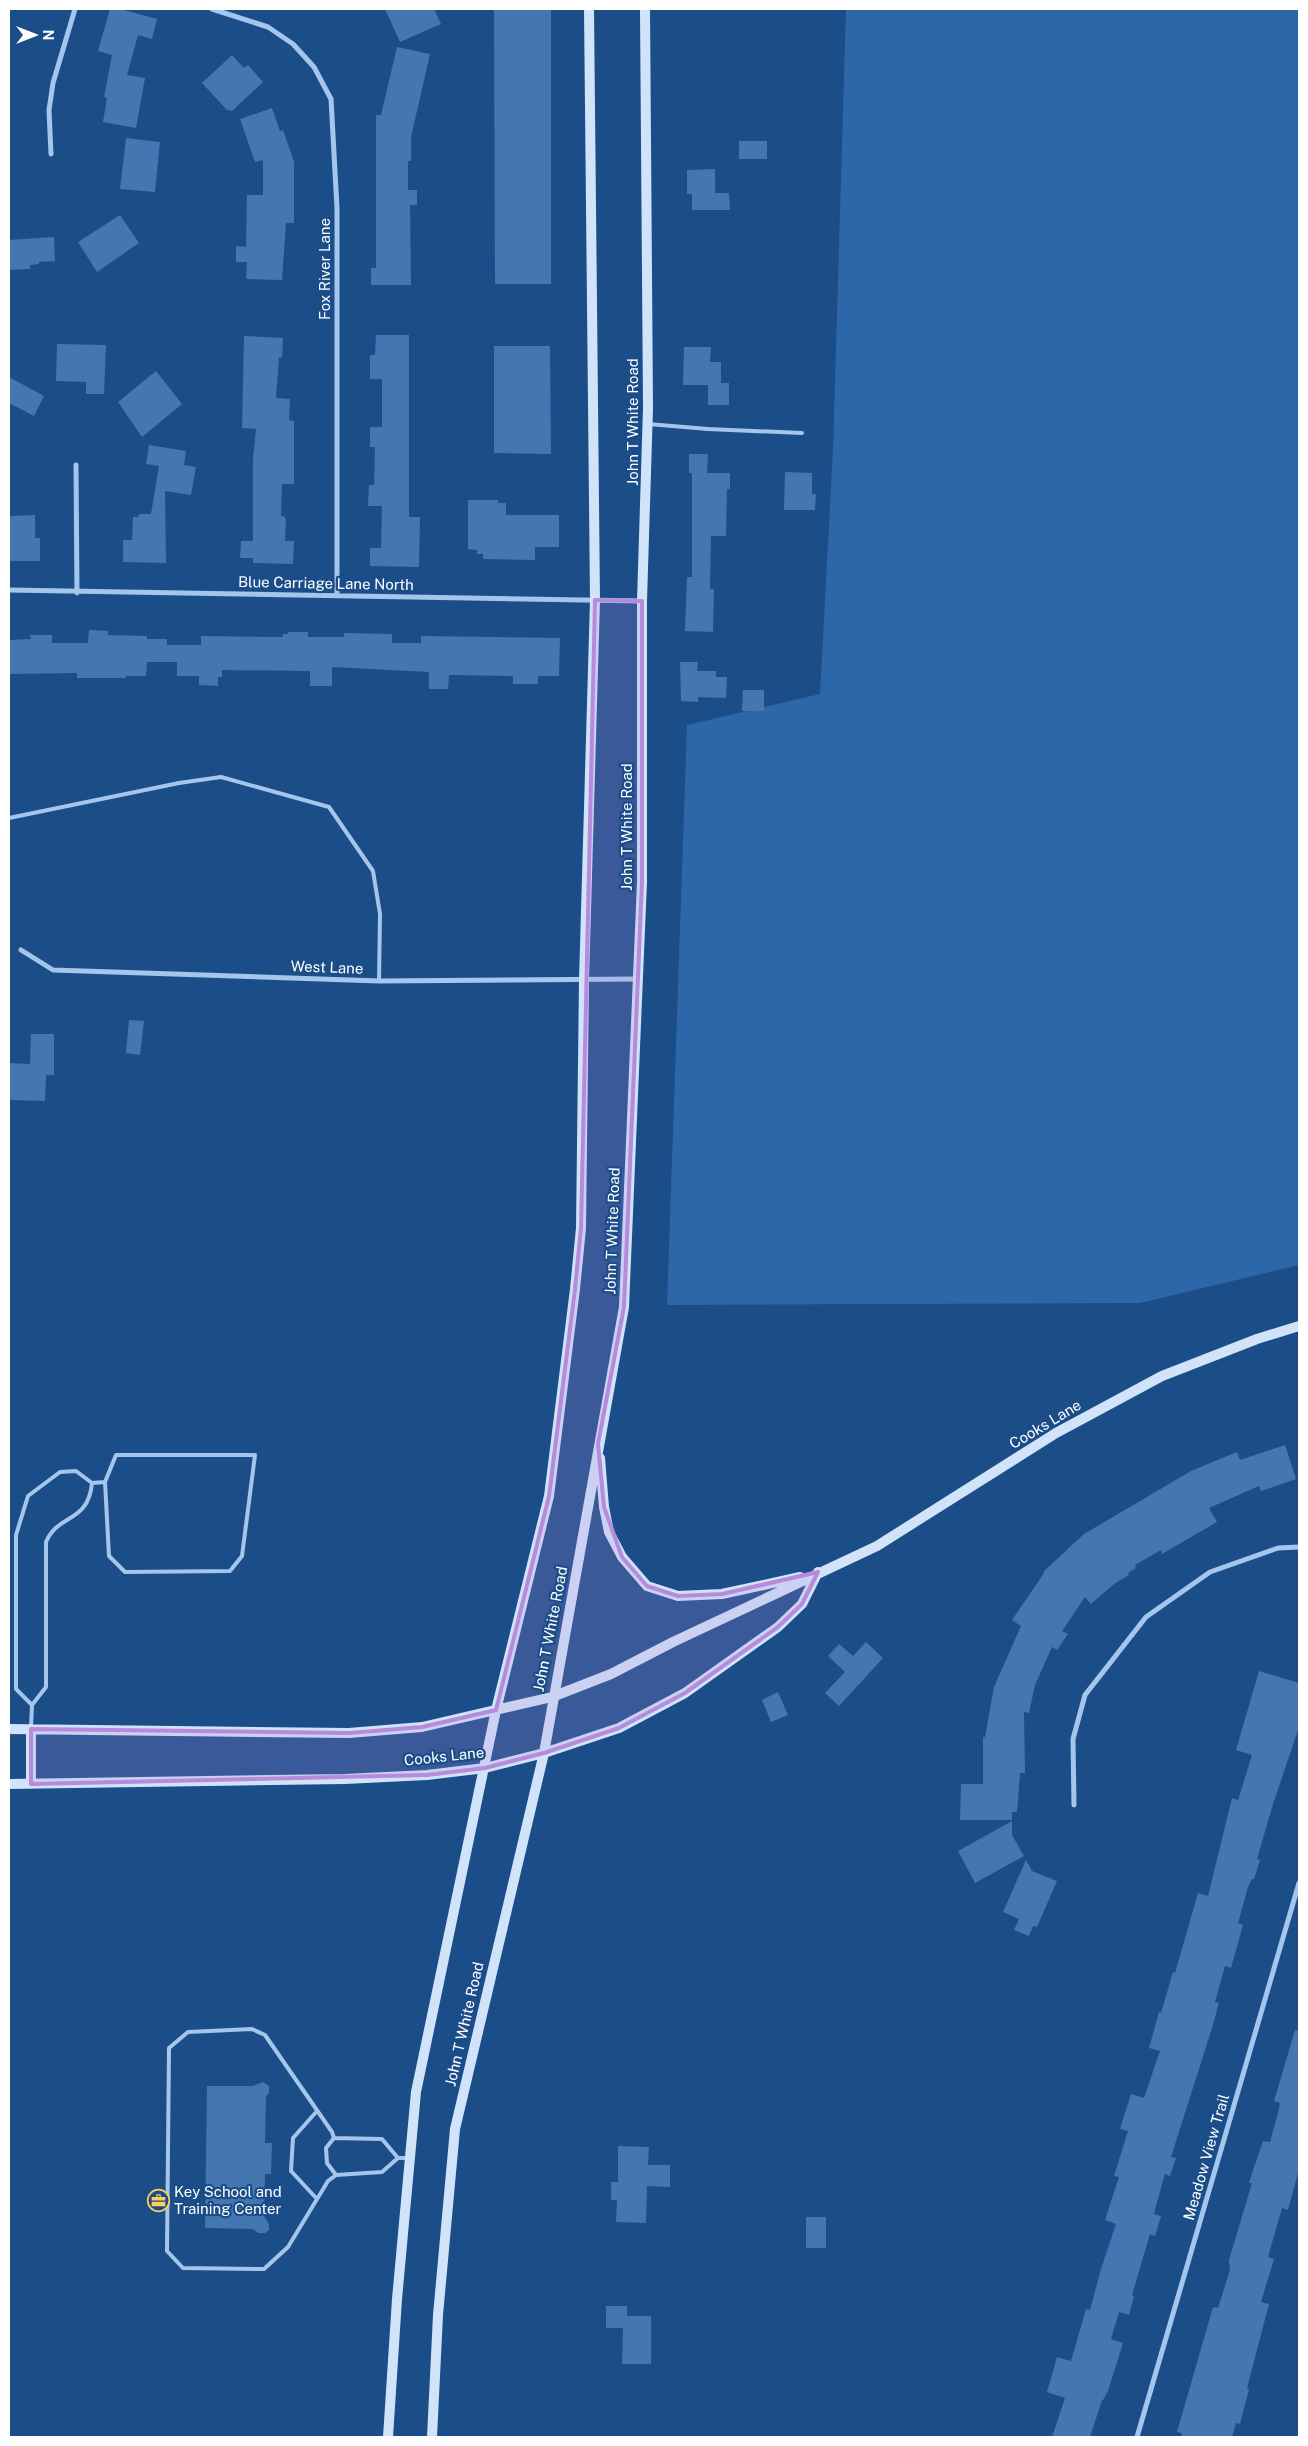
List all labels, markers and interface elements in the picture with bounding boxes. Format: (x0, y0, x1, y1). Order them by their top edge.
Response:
north arrow (10, 10, 60, 60)
text: N (40, 30, 56, 40)
street label: Fox River Lane (316, 218, 333, 320)
street label: John T White Road (624, 358, 641, 486)
street label: Blue Carriage Lane North (238, 573, 414, 593)
street label: John T White Road (618, 763, 635, 891)
street label: West Lane (290, 957, 364, 977)
street label: John T White Road (601, 1167, 623, 1295)
street label: Cooks Lane (1006, 1396, 1084, 1452)
street label: John T White Road (530, 1565, 570, 1693)
street label: Cooks Lane (403, 1743, 485, 1769)
street label: John T White Road (441, 1960, 487, 2088)
street label: Meadow View Trail (1180, 2092, 1232, 2222)
place label: Key School and Training Center (174, 2183, 282, 2217)
office icon: Key School and Training Center (146, 2188, 170, 2212)

